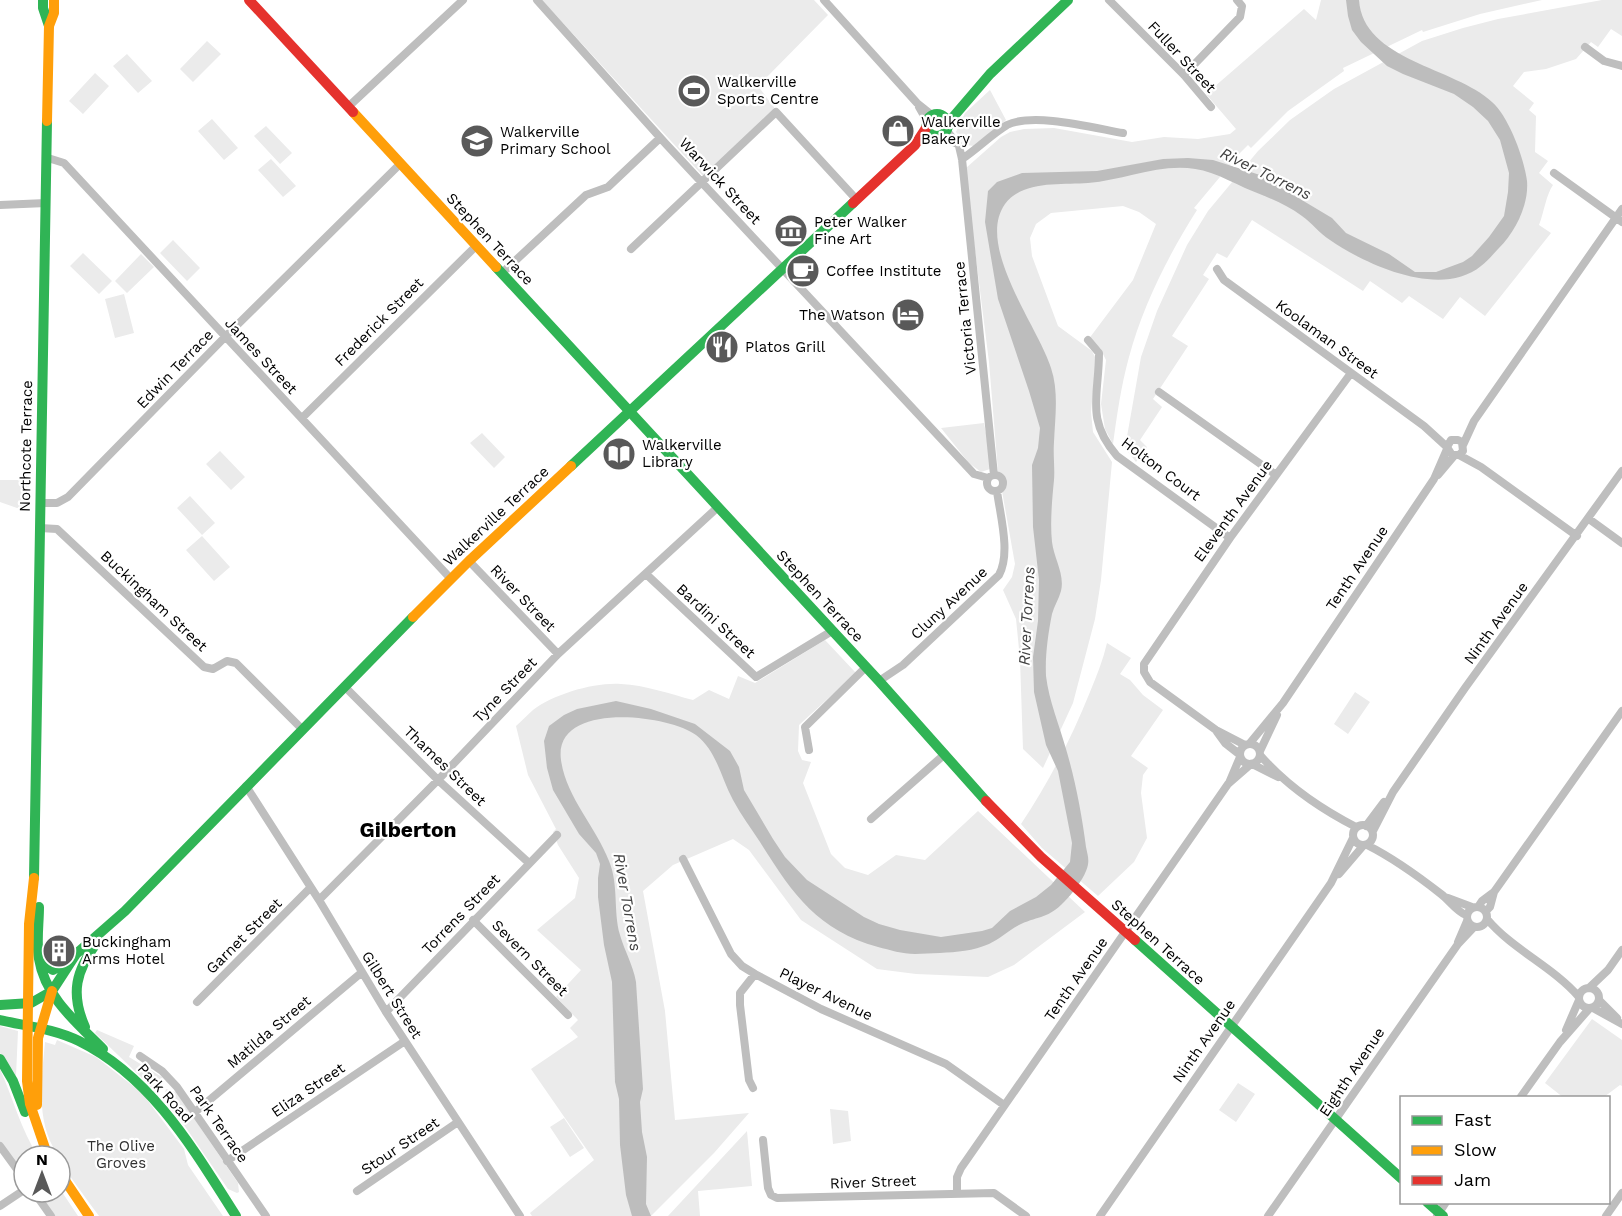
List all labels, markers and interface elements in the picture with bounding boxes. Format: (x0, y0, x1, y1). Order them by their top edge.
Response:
street label: Fuller Street (1144, 17, 1220, 97)
sports icon: Walkerville Sports Centre (676, 73, 712, 109)
place label: Walkerville Sports Centre (717, 73, 819, 108)
shop icon: Walkerville Bakery (880, 113, 916, 149)
place label: Walkerville Bakery (921, 113, 1001, 148)
school or university icon: Walkerville Primary School (459, 123, 495, 159)
place label: Walkerville Primary School (500, 123, 611, 158)
street label: Warwick Street (675, 134, 765, 229)
water label: River Torrens (1217, 143, 1314, 204)
street label: Stephen Terrace (443, 189, 537, 289)
museum icon: Peter Walker Fine Art (773, 213, 809, 249)
place label: Peter Walker Fine Art (814, 213, 907, 248)
cafe icon: Coffee Institute (785, 253, 821, 289)
street label: Victoria Terrace (950, 260, 980, 376)
place label: Coffee Institute (826, 262, 941, 280)
street label: Frederick Street (331, 273, 428, 370)
street label: Koolaman Street (1272, 296, 1382, 383)
hotel icon: The Watson (890, 297, 926, 333)
place label: The Watson (799, 306, 885, 324)
street label: James Street (221, 314, 301, 398)
street label: Edwin Terrace (133, 326, 217, 412)
restaurant icon: Platos Grill (704, 329, 740, 365)
place label: Platos Grill (745, 338, 826, 356)
street label: Northcote Terrace (16, 380, 36, 512)
street label: Holton Court (1118, 433, 1205, 505)
library icon: Walkerville Library (601, 436, 637, 472)
place label: Walkerville Library (642, 436, 722, 471)
street label: Eleventh Avenue (1190, 457, 1276, 565)
street label: Walkerville Terrace (439, 462, 553, 570)
street label: Tenth Avenue (1322, 522, 1392, 614)
street label: Stephen Terrace (773, 546, 867, 646)
street label: Buckingham Street (97, 547, 212, 656)
street label: River Street (487, 561, 560, 636)
street label: Cluny Avenue (907, 563, 991, 643)
water label: River Torrens (1014, 566, 1039, 666)
street label: Ninth Avenue (1460, 578, 1532, 668)
street label: Bardini Street (673, 580, 760, 663)
street label: Tyne Street (469, 653, 541, 726)
street label: Thames Street (400, 722, 490, 810)
district label: Gilberton (359, 817, 457, 842)
water label: River Torrens (610, 852, 645, 952)
street label: Torrens Street (418, 870, 504, 958)
street label: Garnet Street (202, 894, 286, 978)
street label: Stephen Terrace (1108, 895, 1208, 989)
street label: Severn Street (488, 916, 572, 1000)
building icon: Buckingham Arms Hotel (41, 933, 77, 969)
place label: Buckingham Arms Hotel (82, 933, 171, 968)
street label: Tenth Avenue (1040, 934, 1112, 1024)
street label: Gilbert Street (358, 948, 426, 1043)
street label: Player Avenue (776, 964, 876, 1024)
street label: Matilda Street (224, 991, 315, 1072)
street label: Ninth Avenue (1169, 996, 1239, 1086)
street label: Eighth Avenue (1315, 1024, 1389, 1120)
street label: Eliza Street (268, 1058, 349, 1121)
street label: Park Road (134, 1060, 196, 1126)
street label: Park Terrace (186, 1082, 252, 1166)
legend (1400, 1096, 1610, 1204)
text: Fast (1454, 1109, 1492, 1130)
street label: Stour Street (358, 1113, 443, 1179)
park label: The Olive Groves (87, 1137, 155, 1172)
text: Slow (1454, 1139, 1497, 1160)
north arrow (12, 1144, 72, 1204)
text: N (36, 1150, 48, 1169)
text: Jam (1454, 1169, 1491, 1190)
street label: River Street (830, 1171, 917, 1193)

